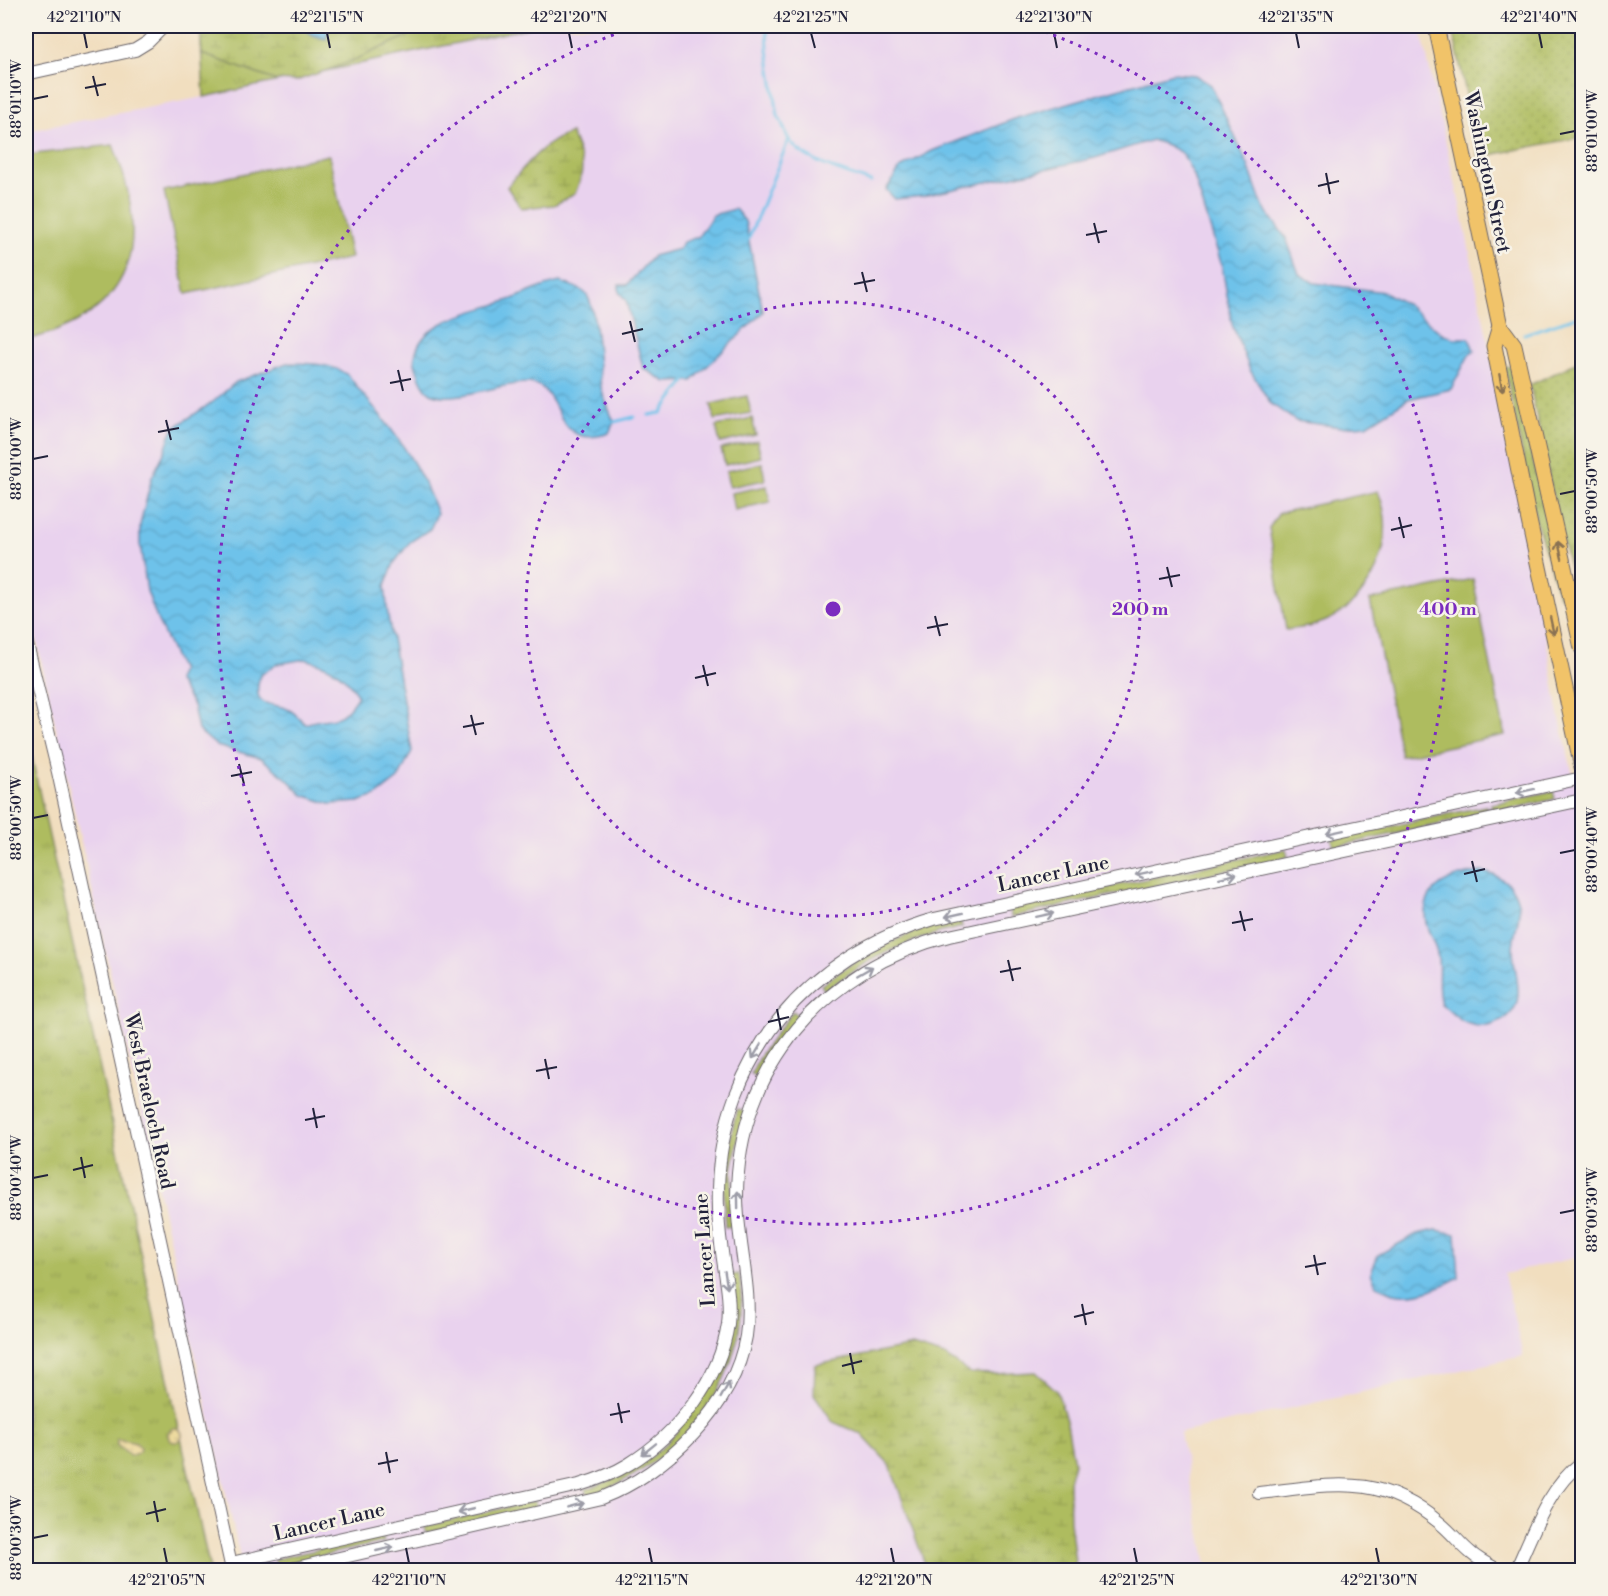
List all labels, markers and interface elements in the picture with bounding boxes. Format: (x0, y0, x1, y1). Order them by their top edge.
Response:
text: 42°21'10"N (47, 8, 121, 27)
text: 42°21'15"N (290, 8, 364, 27)
text: 42°21'20"N (530, 8, 608, 27)
text: 42°21'25"N (773, 8, 849, 27)
text: 42°21'30"N (1016, 8, 1092, 27)
text: 42°21'35"N (1258, 8, 1334, 27)
text: 42°21'40"N (1500, 8, 1578, 27)
text: 88°01'10"W (7, 59, 26, 138)
street label: Washington Street (1457, 88, 1516, 256)
text: 88°01'00"W (1583, 89, 1602, 172)
one-way arrow (1496, 373, 1507, 392)
text: 88°01'00"W (7, 417, 26, 500)
text: 88°00'50"W (1583, 448, 1602, 533)
one-way arrow (1554, 540, 1566, 559)
text: 200 m (1112, 598, 1169, 621)
text: 400 m (1419, 598, 1477, 621)
centre of rings (823, 599, 843, 619)
one-way arrow (1547, 616, 1558, 635)
text: 88°00'50"W (7, 775, 26, 860)
one-way arrow (1516, 786, 1536, 797)
text: 88°00'40"W (1583, 807, 1602, 893)
one-way arrow (1325, 827, 1345, 838)
street label: Lancer Lane (995, 850, 1111, 899)
one-way arrow (1135, 868, 1154, 879)
one-way arrow (1217, 870, 1237, 881)
one-way arrow (944, 909, 963, 921)
one-way arrow (1035, 909, 1054, 921)
one-way arrow (856, 964, 873, 976)
street label: West Braeloch Road (117, 1010, 180, 1192)
one-way arrow (750, 1042, 762, 1059)
text: 88°00'40"W (7, 1135, 26, 1221)
text: 88°00'30"W (1583, 1167, 1602, 1252)
one-way arrow (732, 1191, 744, 1211)
street label: Lancer Lane (689, 1192, 722, 1307)
one-way arrow (721, 1270, 732, 1289)
one-way arrow (719, 1382, 731, 1399)
one-way arrow (642, 1442, 657, 1456)
text: 88°00'30"W (7, 1495, 26, 1580)
street label: Lancer Lane (271, 1498, 388, 1547)
one-way arrow (565, 1499, 584, 1511)
one-way arrow (457, 1505, 477, 1516)
one-way arrow (375, 1542, 394, 1554)
text: 42°21'05"N (129, 1571, 205, 1590)
text: 42°21'10"N (372, 1571, 446, 1590)
text: 42°21'15"N (615, 1571, 689, 1590)
text: 42°21'20"N (855, 1571, 933, 1590)
text: 42°21'25"N (1099, 1571, 1175, 1590)
text: 42°21'30"N (1341, 1571, 1417, 1590)

